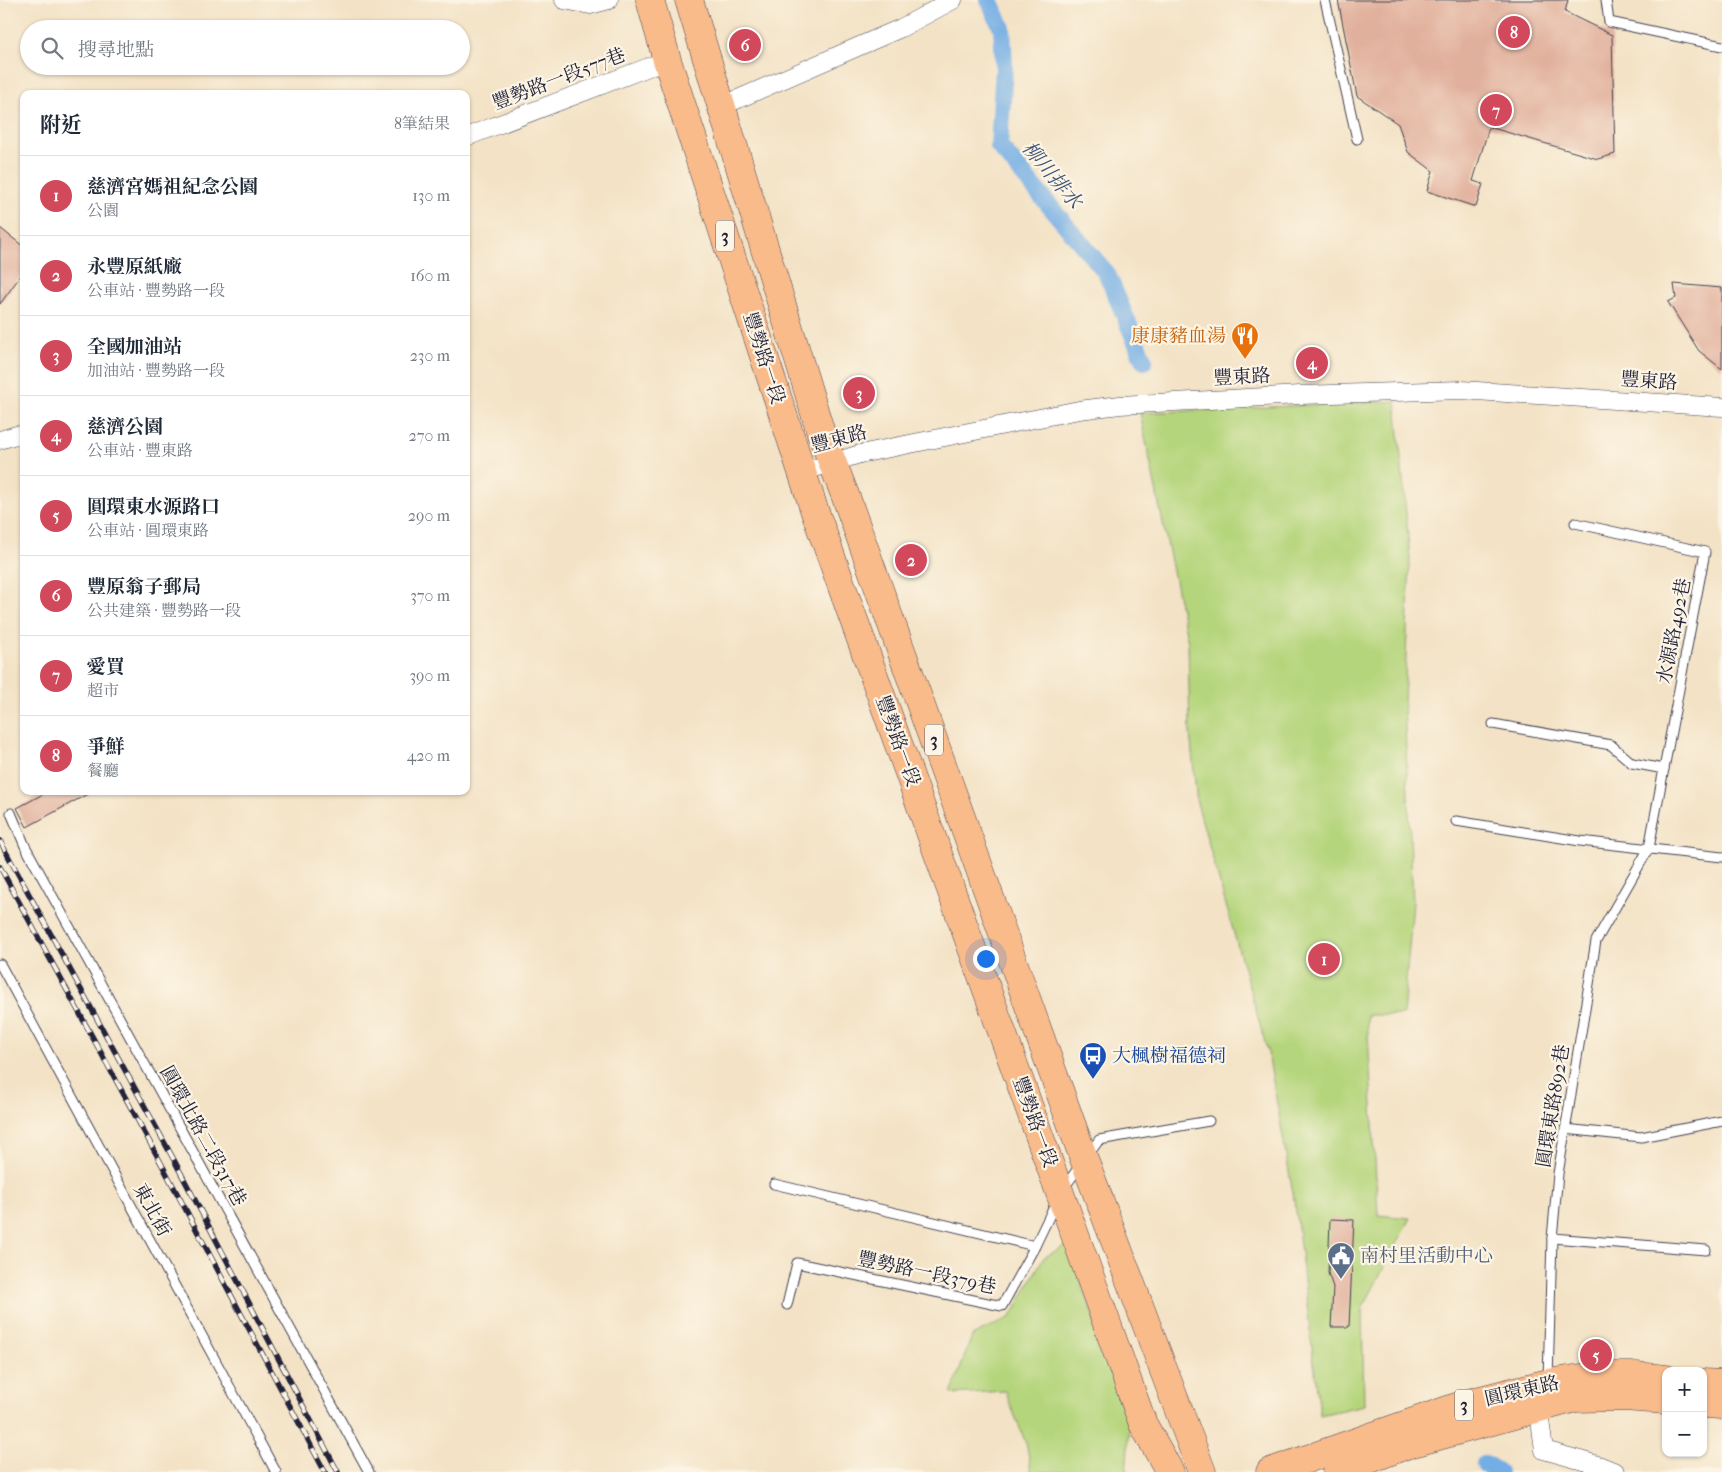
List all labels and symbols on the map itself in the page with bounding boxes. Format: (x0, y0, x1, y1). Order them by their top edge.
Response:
pin: 8 (1498, 13, 1530, 51)
pin: 6 (729, 26, 761, 64)
street label: 豐勢路一段577巷 (489, 44, 629, 114)
pin: 7 (1480, 91, 1512, 129)
water label: 柳川排水 (1017, 137, 1088, 215)
road number: 3 (716, 220, 734, 252)
street label: 豐勢路一段 (739, 309, 789, 407)
restaurant icon: 康康豬血湯 (1230, 321, 1260, 360)
place label: 康康豬血湯 (1131, 325, 1226, 347)
pin: 4 (1296, 344, 1328, 382)
street label: 豐東路 (1213, 365, 1271, 389)
street label: 豐東路 (1620, 368, 1678, 394)
pin: 3 (843, 374, 875, 412)
street label: 豐東路 (809, 421, 869, 457)
pin: 2 (895, 541, 927, 579)
street label: 水源路492巷 (1653, 576, 1695, 686)
street label: 豐勢路一段 (871, 693, 925, 789)
road number: 3 (925, 724, 943, 756)
pin: 1 (1308, 940, 1340, 978)
your location (973, 946, 999, 972)
bus stop icon: 大楓樹福德祠 (1078, 1041, 1108, 1080)
street label: 圓環東路892巷 (1532, 1043, 1574, 1169)
place label: 大楓樹福德祠 (1112, 1045, 1226, 1067)
street label: 圓環北路二段317巷 (155, 1062, 251, 1210)
street label: 豐勢路一段 (1008, 1074, 1062, 1170)
street label: 東北街 (129, 1180, 175, 1240)
public building icon: 南村里活動中心 (1326, 1241, 1356, 1280)
place label: 南村里活動中心 (1360, 1245, 1493, 1267)
street label: 豐勢路一段379巷 (856, 1248, 998, 1298)
pin: 5 (1580, 1336, 1612, 1374)
street label: 圓環東路 (1482, 1372, 1562, 1410)
road number: 3 (1455, 1390, 1473, 1420)

